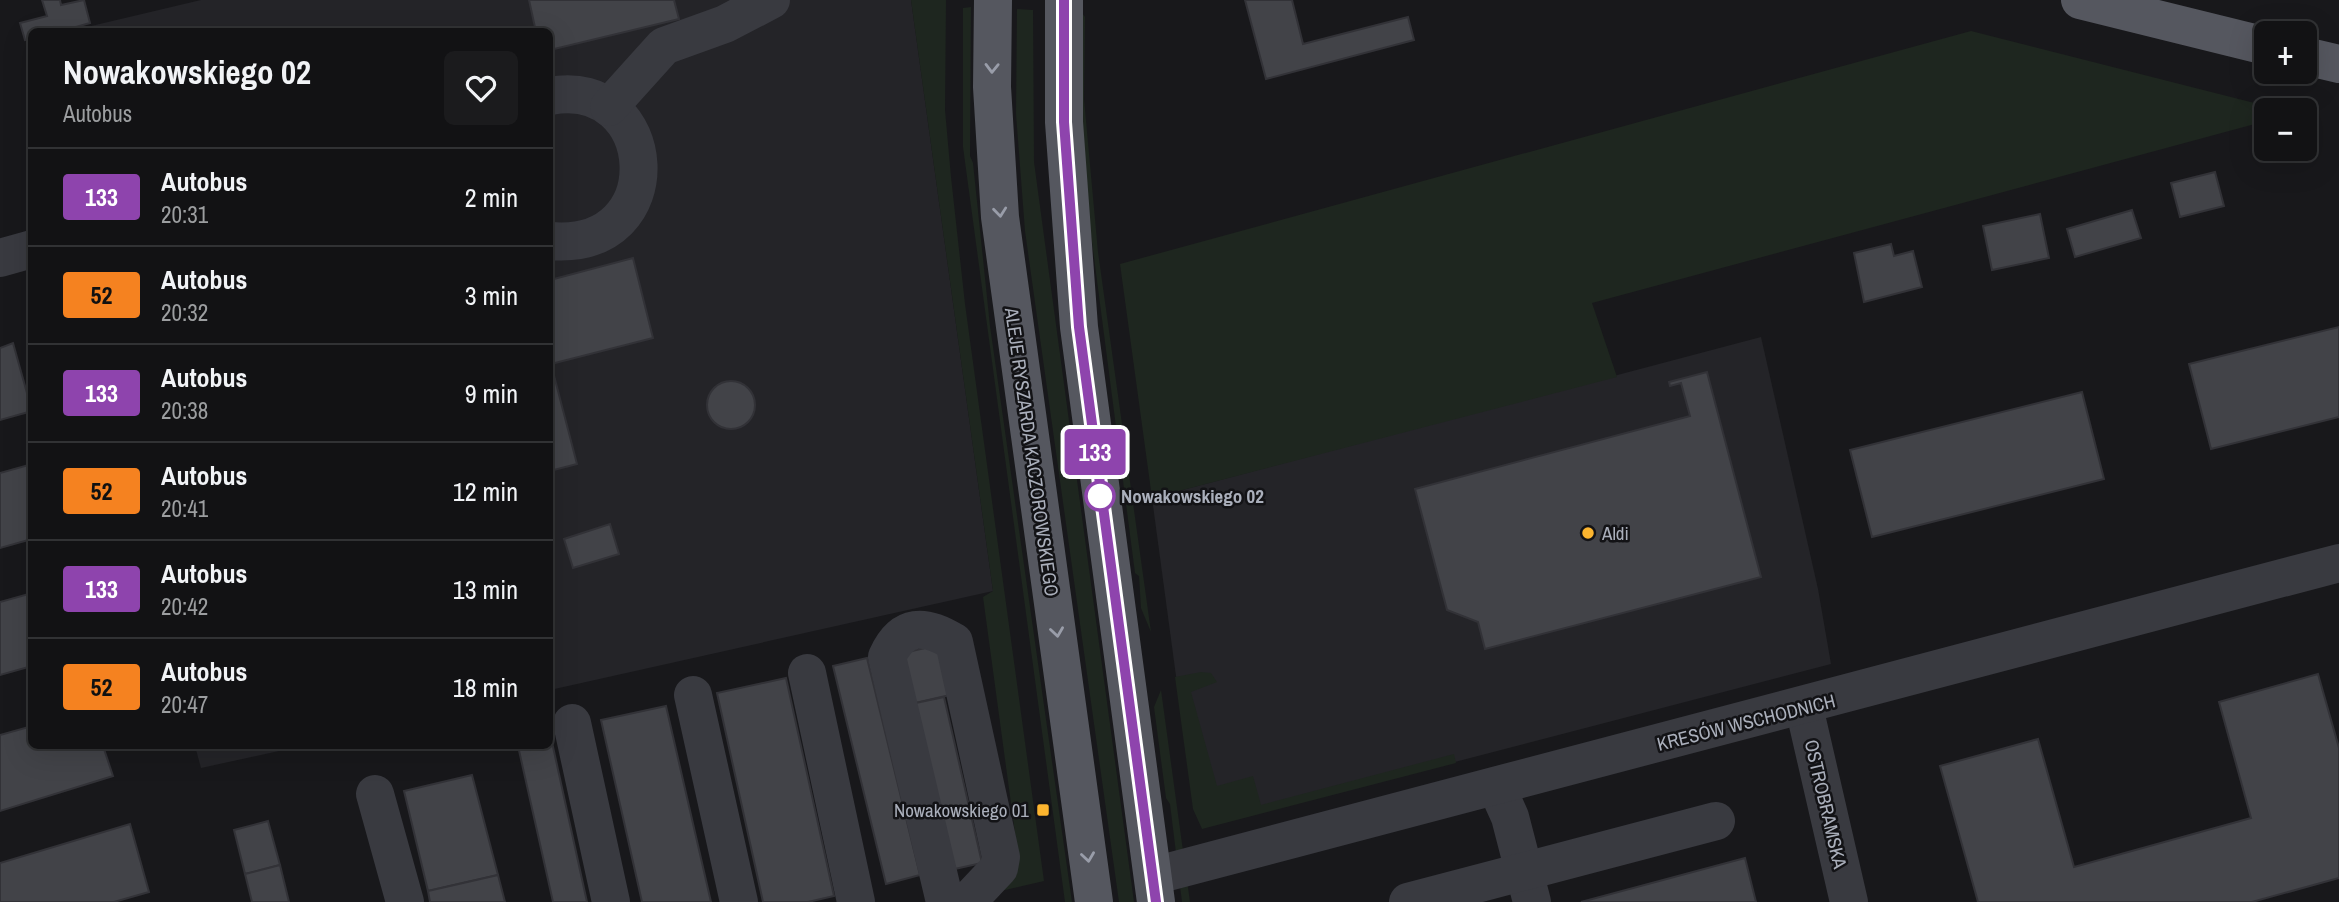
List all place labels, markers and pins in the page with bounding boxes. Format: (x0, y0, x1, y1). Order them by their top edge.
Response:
marker: Nowakowskiego 02 (1085, 481, 1115, 511)
place label: Nowakowskiego 02 (1121, 483, 1264, 509)
place label: Aldi (1601, 520, 1629, 546)
marker: Aldi (1580, 525, 1596, 541)
place label: Nowakowskiego 01 (894, 797, 1029, 823)
marker: Nowakowskiego 01 (1035, 802, 1051, 818)

